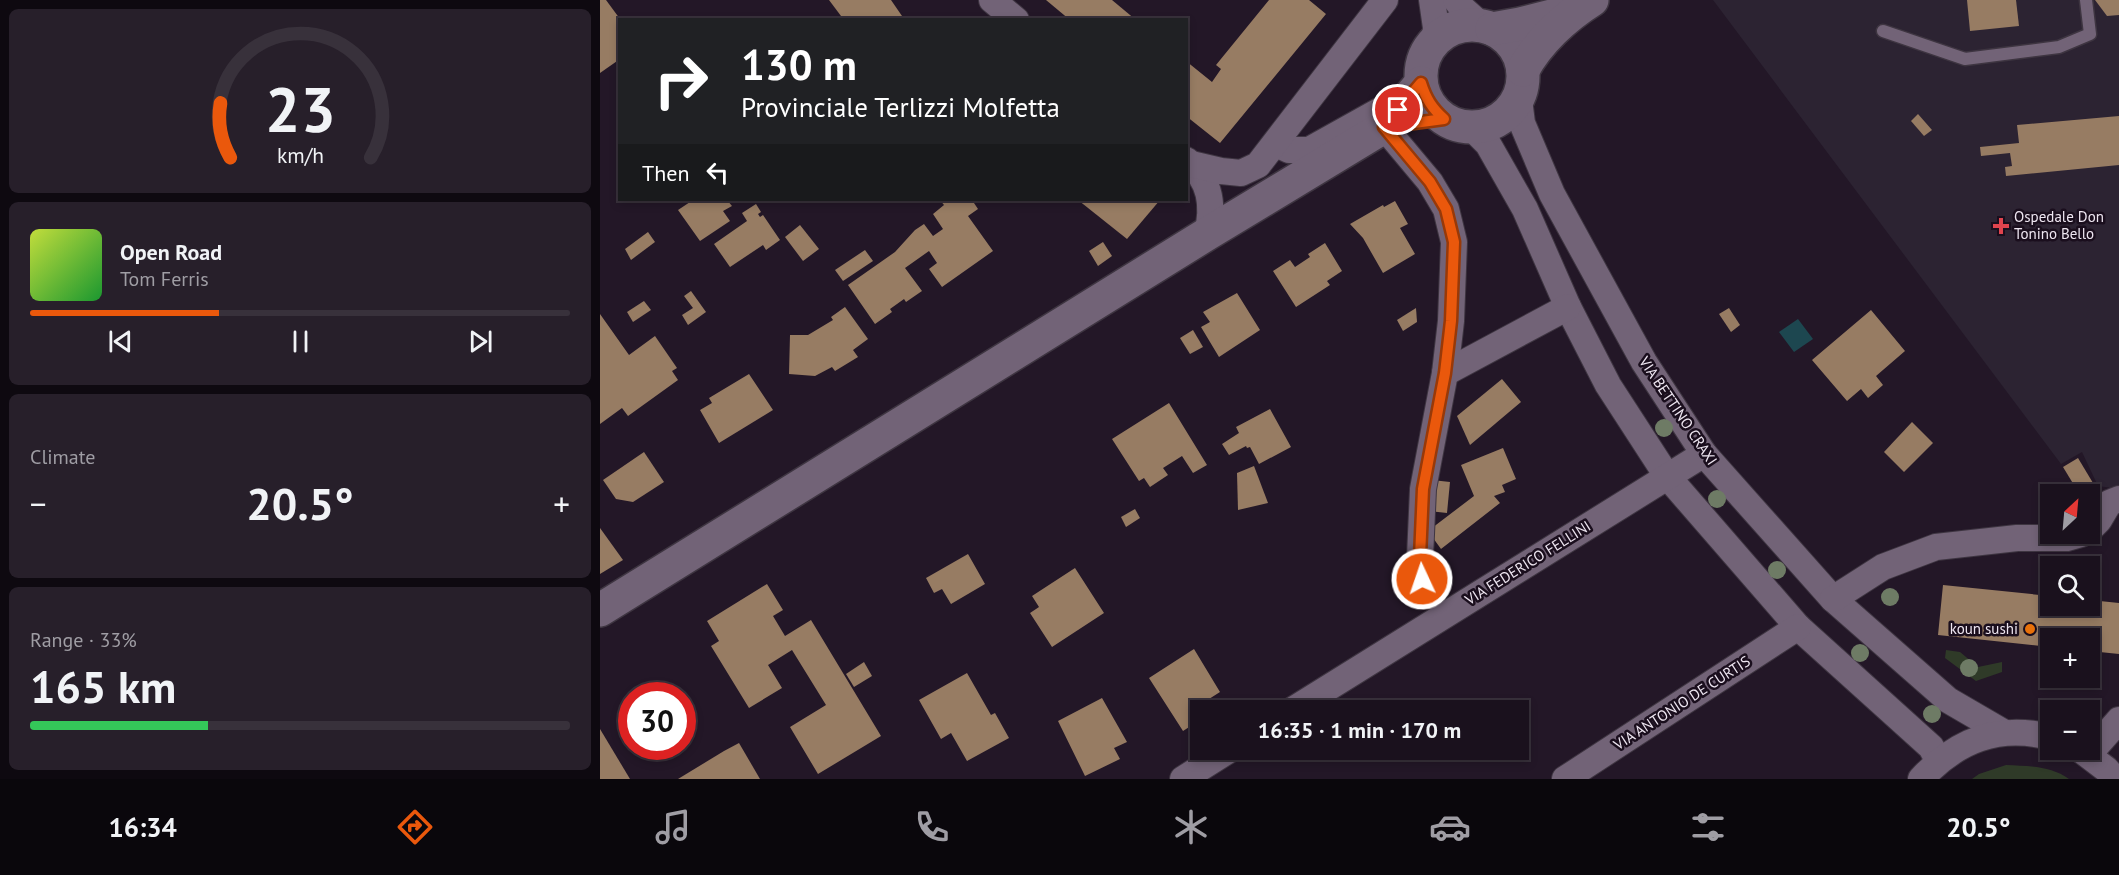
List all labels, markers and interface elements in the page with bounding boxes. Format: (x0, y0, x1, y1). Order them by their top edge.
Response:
text: 130 m (741, 37, 857, 92)
icon: right (642, 42, 720, 120)
text: 23 (265, 68, 335, 149)
pin (1372, 84, 1423, 135)
text: Provinciale Terlizzi Molfetta (741, 90, 1060, 124)
icon: arrive (1381, 93, 1414, 126)
text: km/h (276, 141, 323, 169)
icon: left (701, 156, 734, 189)
text: Then (642, 159, 689, 187)
place label: Ospedale Don Tonino Bello (2014, 207, 2104, 243)
marker: Ospedale Don Tonino Bello (1992, 217, 2010, 235)
text: Open Road (120, 238, 222, 266)
text: Tom Ferris (120, 266, 209, 292)
icon: previous (104, 325, 137, 358)
icon: pause (284, 325, 317, 358)
icon: next (464, 325, 497, 358)
street label: VIA BETTINO CRAXI (1635, 352, 1722, 469)
text: Climate (30, 444, 96, 470)
text: 20.5° (246, 474, 354, 532)
text: − (30, 482, 47, 525)
text: + (553, 482, 570, 525)
north arrow (2040, 484, 2100, 544)
map controls (2040, 484, 2100, 760)
street label: VIA FEDERICO FELLINI (1461, 516, 1594, 609)
position arrow (1390, 547, 1454, 611)
button: search (2040, 556, 2100, 616)
place label: koun sushi (1950, 619, 2018, 638)
marker: koun sushi (2023, 622, 2037, 636)
text: Range · 33% (30, 627, 137, 653)
button: + (2040, 628, 2100, 688)
street label: VIA ANTONIO DE CURTIS (1609, 651, 1754, 754)
text: 165 km (30, 657, 176, 715)
speed limit sign: 30 (618, 682, 696, 760)
button: − (2040, 700, 2100, 760)
text: 16:35 · 1 min · 170 m (1258, 716, 1461, 744)
icon: directions (394, 806, 436, 848)
icon: music (652, 806, 694, 848)
icon: phone (911, 806, 953, 848)
icon: climate (1170, 806, 1212, 848)
icon: car (1429, 806, 1471, 848)
icon: filters (1687, 806, 1729, 848)
text: 16:34 (108, 810, 177, 844)
text: 20.5° (1946, 810, 2011, 844)

